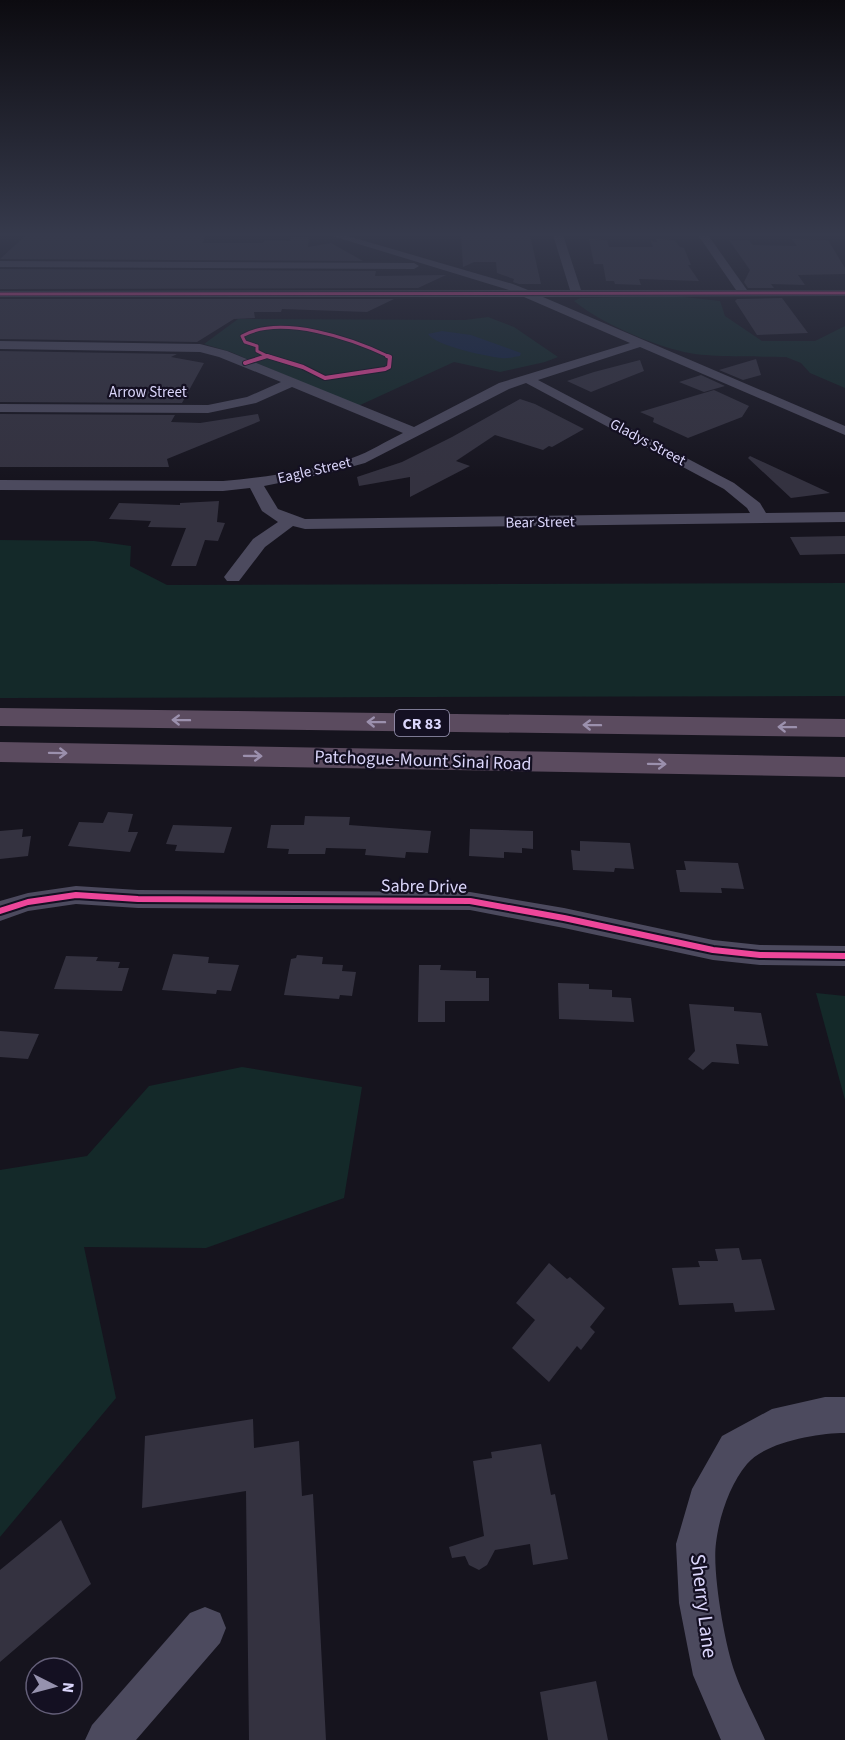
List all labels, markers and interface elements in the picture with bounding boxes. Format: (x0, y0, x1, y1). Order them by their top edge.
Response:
street label: Arrow Street (109, 382, 187, 403)
street label: Gladys Street (606, 414, 689, 471)
street label: Eagle Street (275, 452, 353, 489)
street label: Bear Street (505, 511, 575, 534)
road number: CR 83 (395, 710, 449, 736)
one-way arrow (171, 714, 191, 725)
one-way arrow (366, 716, 386, 728)
one-way arrow (582, 719, 602, 731)
one-way arrow (777, 721, 797, 733)
street label: Patchogue-Mount Sinai Road (314, 744, 532, 777)
one-way arrow (48, 747, 68, 759)
one-way arrow (243, 750, 263, 762)
one-way arrow (646, 759, 666, 770)
street label: Sabre Drive (381, 873, 467, 900)
street label: Sherry Lane (683, 1552, 725, 1660)
north arrow (24, 1656, 84, 1716)
text: N (56, 1681, 79, 1694)

